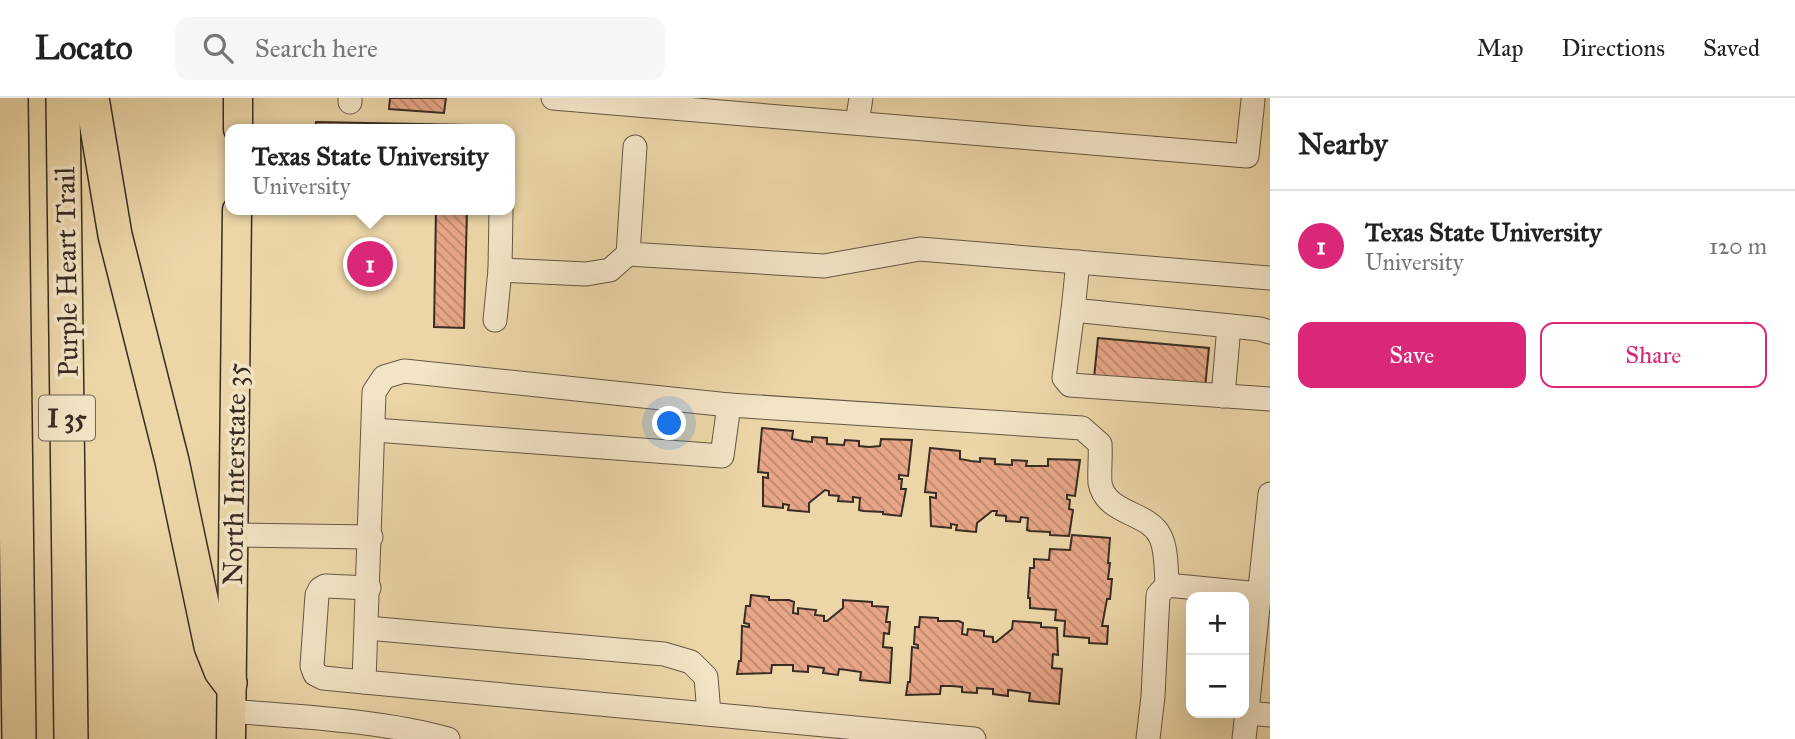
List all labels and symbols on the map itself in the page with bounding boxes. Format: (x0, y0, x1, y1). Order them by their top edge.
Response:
street label: Purple Heart Trail (47, 166, 86, 377)
pin: 1 (347, 238, 393, 290)
street label: North Interstate 35 (215, 363, 254, 585)
road number: I 35 (39, 396, 95, 440)
your location (652, 406, 686, 440)

